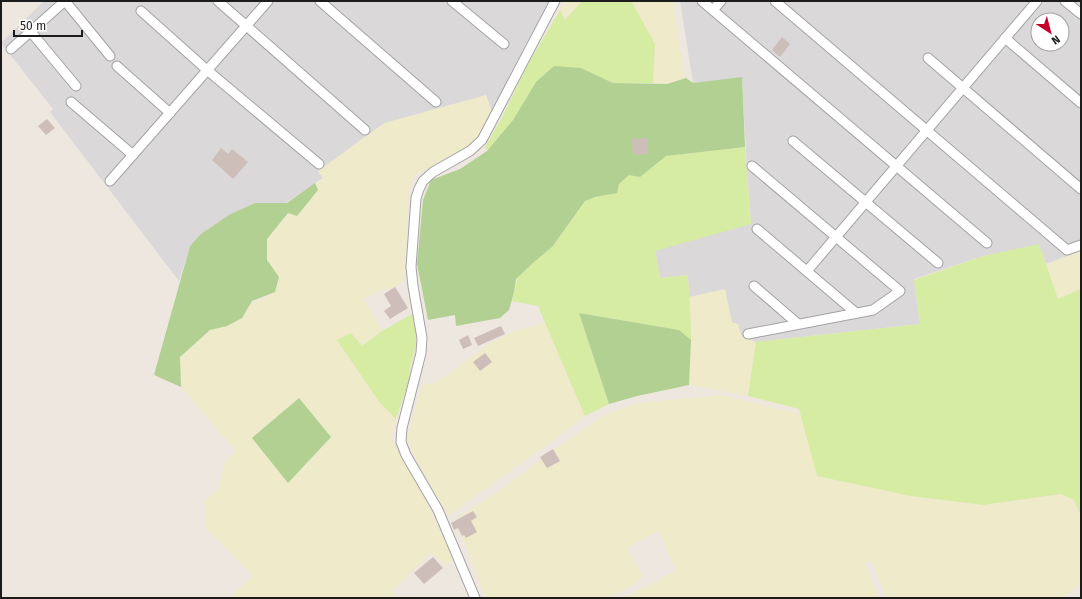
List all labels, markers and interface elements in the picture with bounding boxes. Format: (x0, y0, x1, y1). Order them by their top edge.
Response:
scale bar (14, 12, 82, 38)
north arrow (1030, 12, 1070, 52)
text: 50 m (20, 19, 46, 33)
text: N (1049, 32, 1062, 47)

